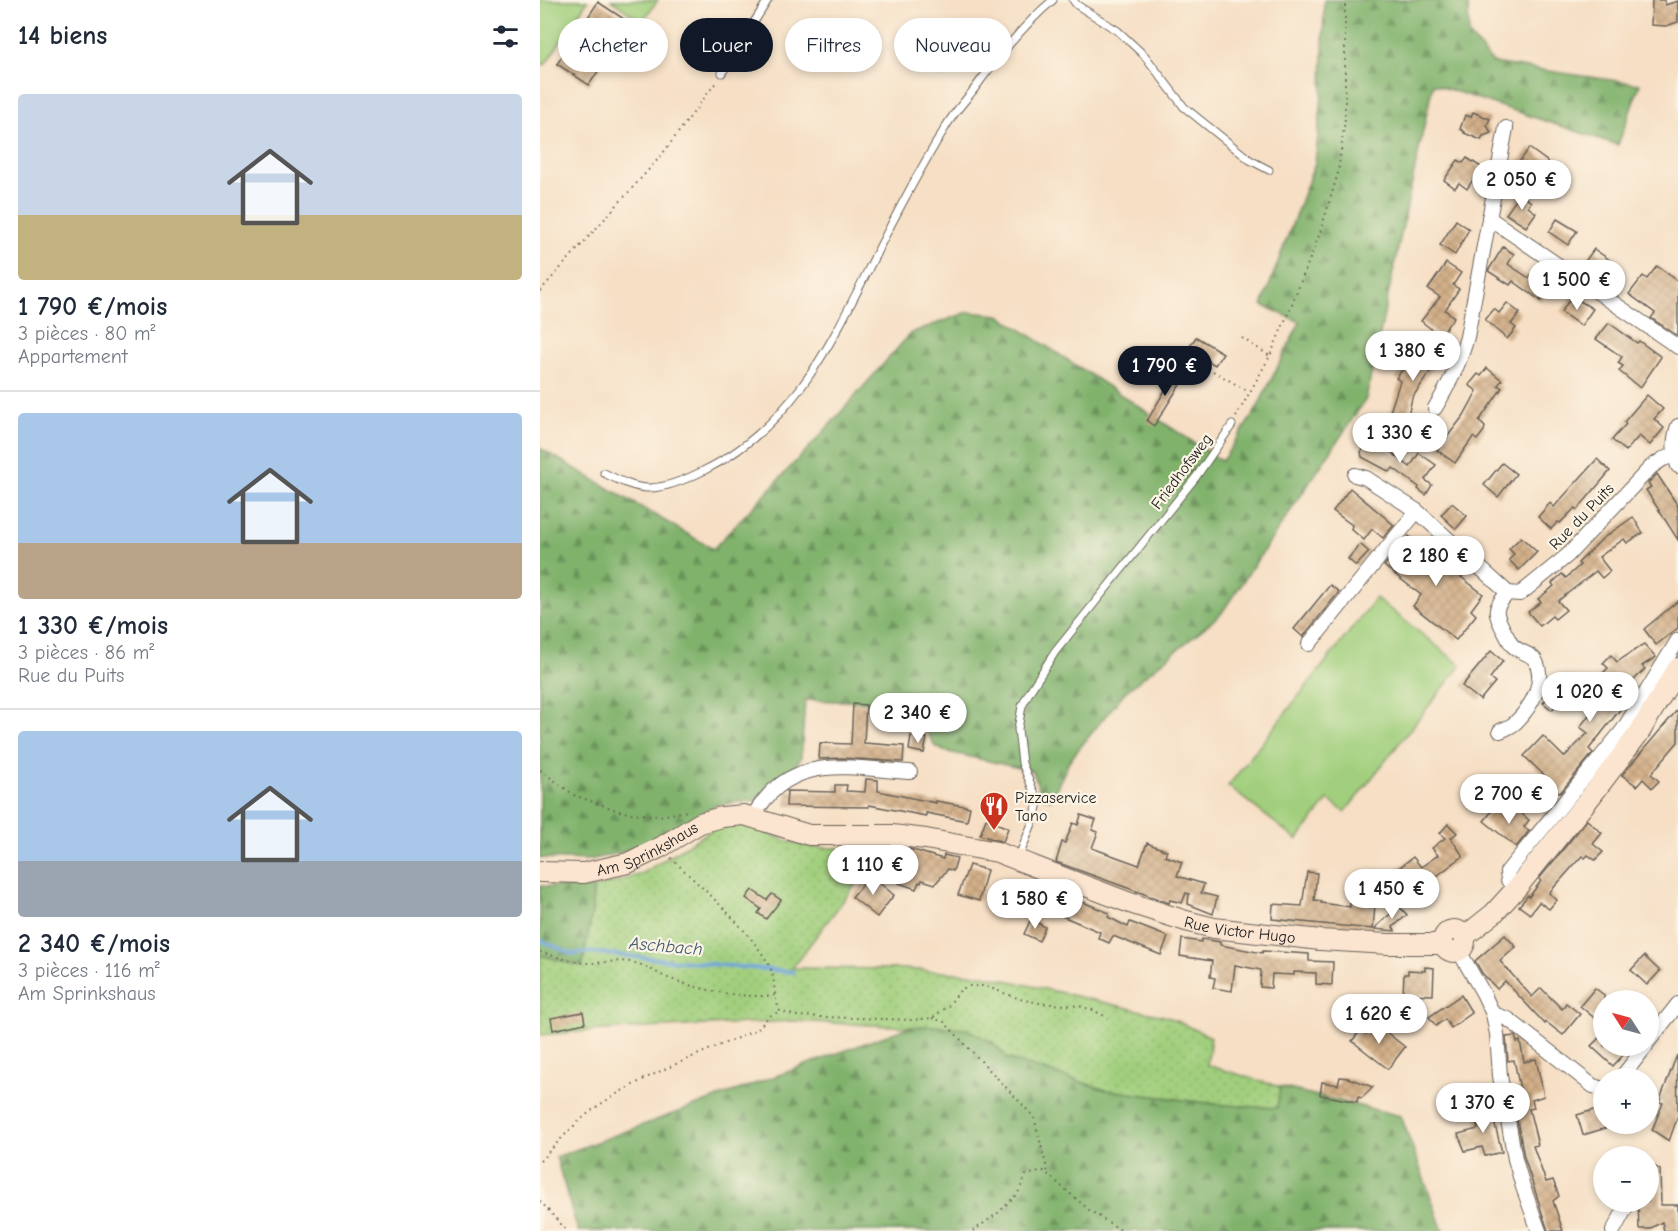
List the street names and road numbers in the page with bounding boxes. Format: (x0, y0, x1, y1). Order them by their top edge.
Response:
street label: Friedhofsweg (1148, 430, 1216, 513)
street label: Rue du Puits (1546, 480, 1618, 554)
street label: Am Sprinkshaus (595, 818, 702, 880)
street label: Rue Victor Hugo (1182, 913, 1296, 947)

